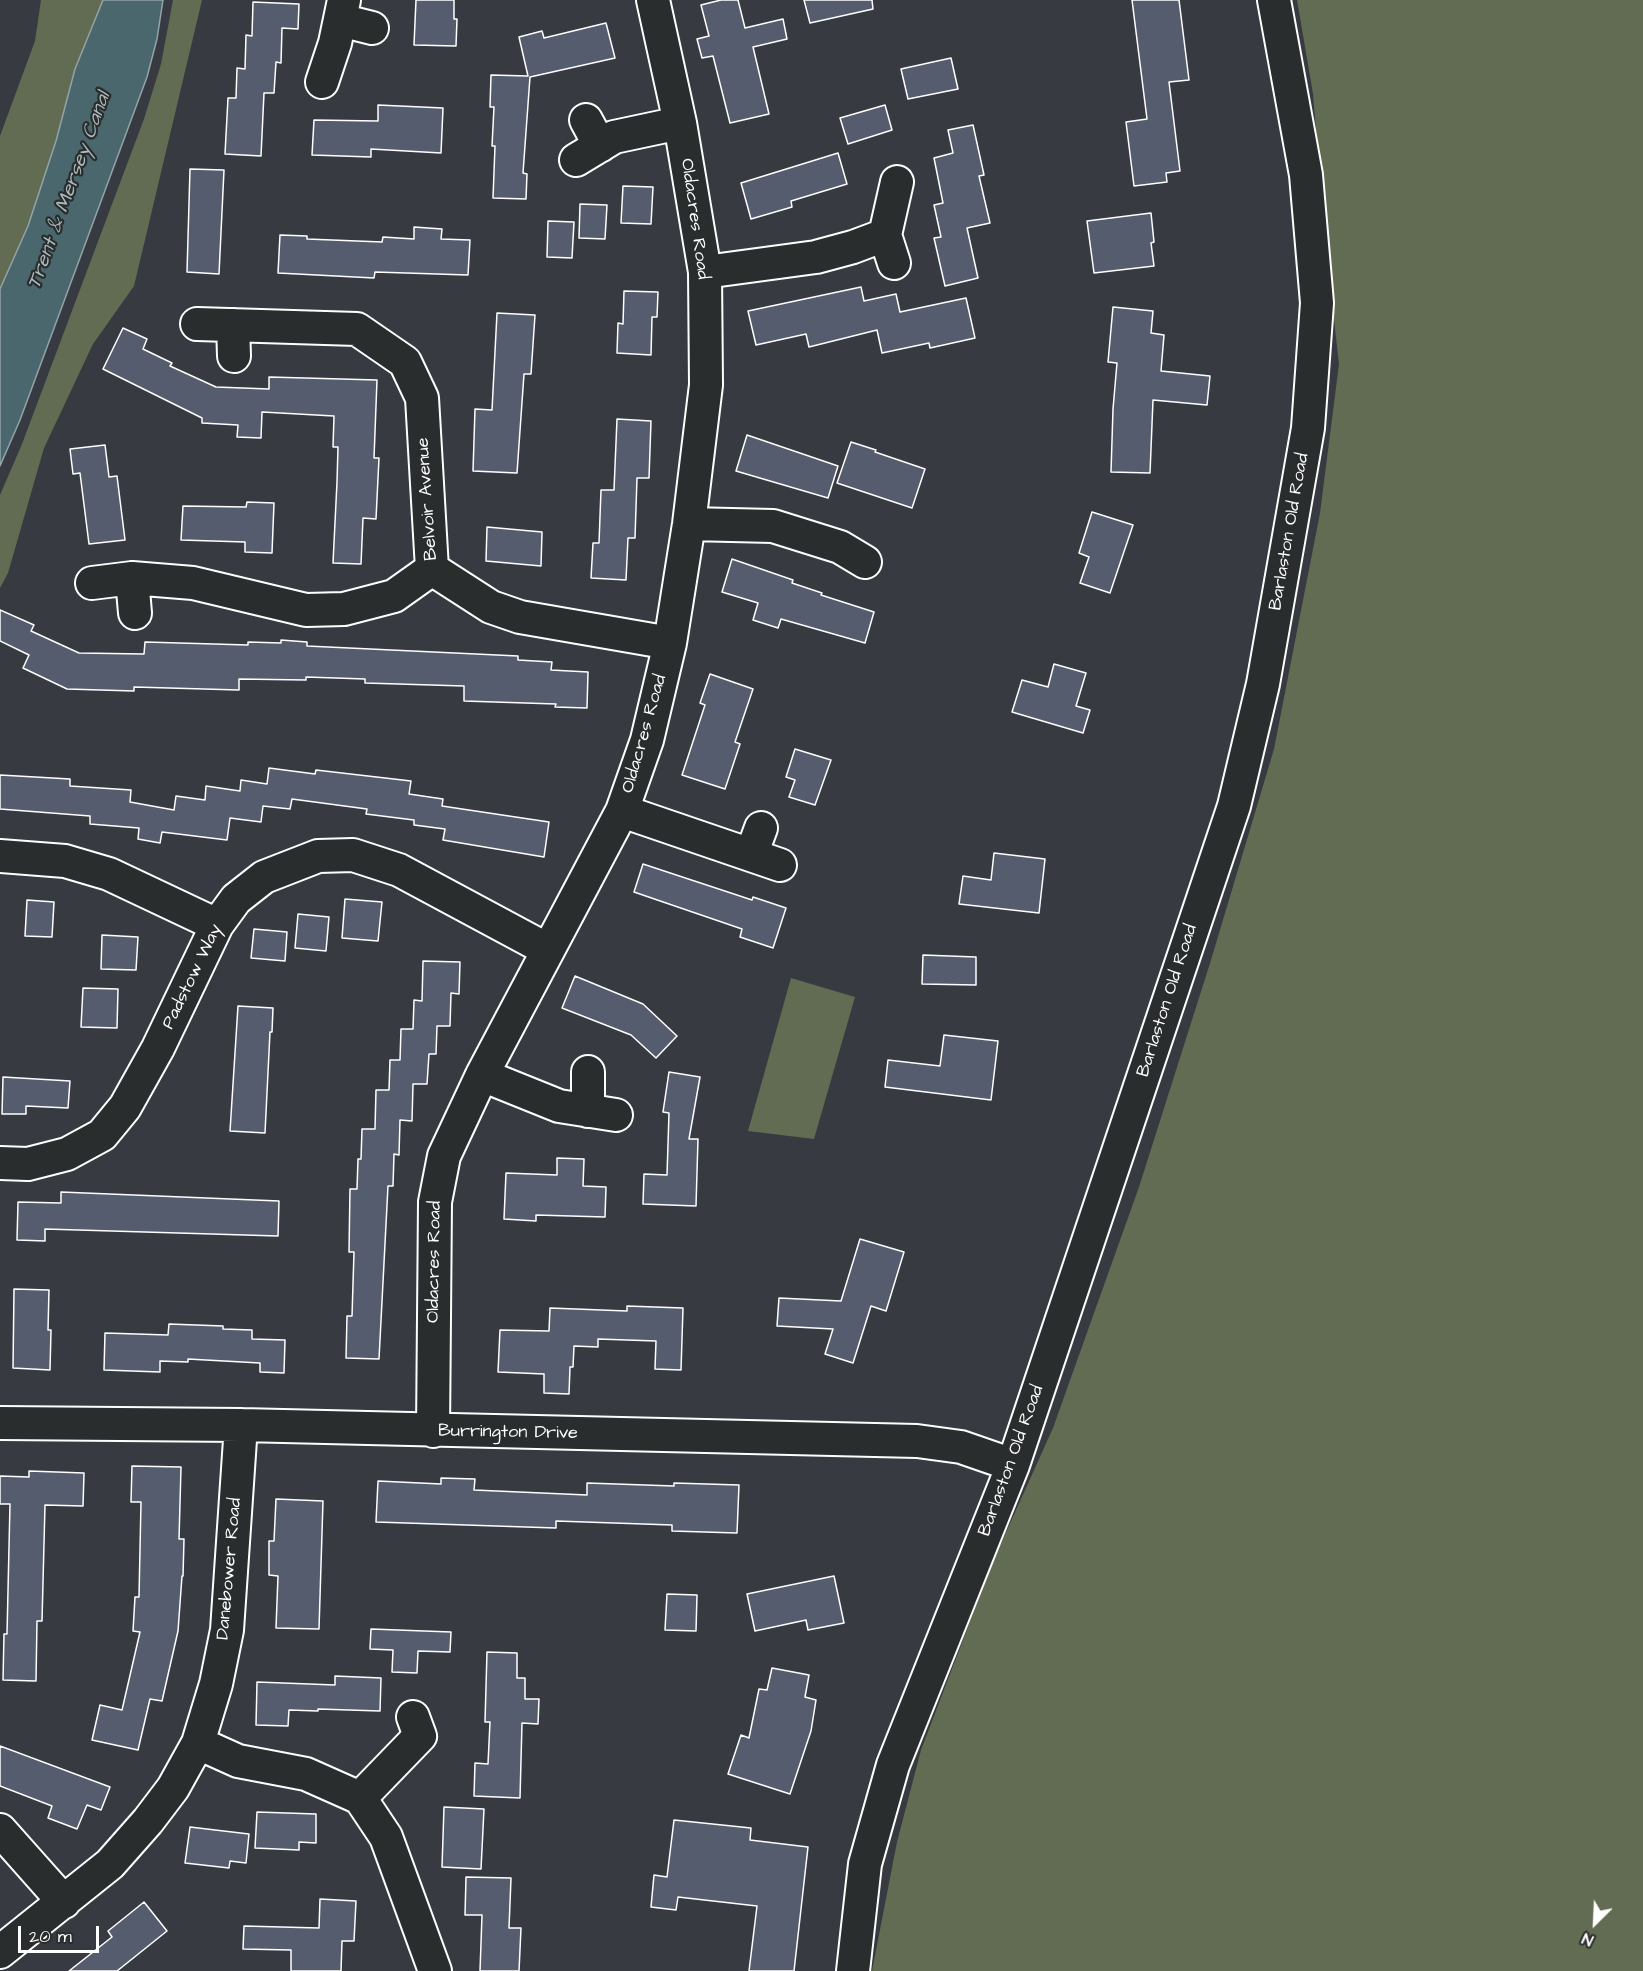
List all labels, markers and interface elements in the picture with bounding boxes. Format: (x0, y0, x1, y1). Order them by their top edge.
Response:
water label: Trent & Mersey Canal (23, 89, 117, 293)
street label: Oldacres Road (675, 157, 713, 281)
street label: Belvoir Avenue (413, 437, 443, 561)
street label: Barlaston Old Road (1266, 452, 1314, 612)
street label: Oldacres Road (618, 672, 672, 796)
street label: Padstow Way (158, 921, 228, 1033)
street label: Barlaston Old Road (1133, 922, 1203, 1080)
street label: Oldacres Road (423, 1201, 447, 1323)
street label: Barlaston Old Road (975, 1383, 1049, 1539)
street label: Burrington Drive (438, 1421, 578, 1445)
street label: Danebower Road (213, 1497, 247, 1641)
north arrow (1565, 1893, 1625, 1953)
scale bar (21, 1914, 102, 1952)
text: 20 m (29, 1924, 72, 1949)
text: N (1579, 1927, 1597, 1952)

